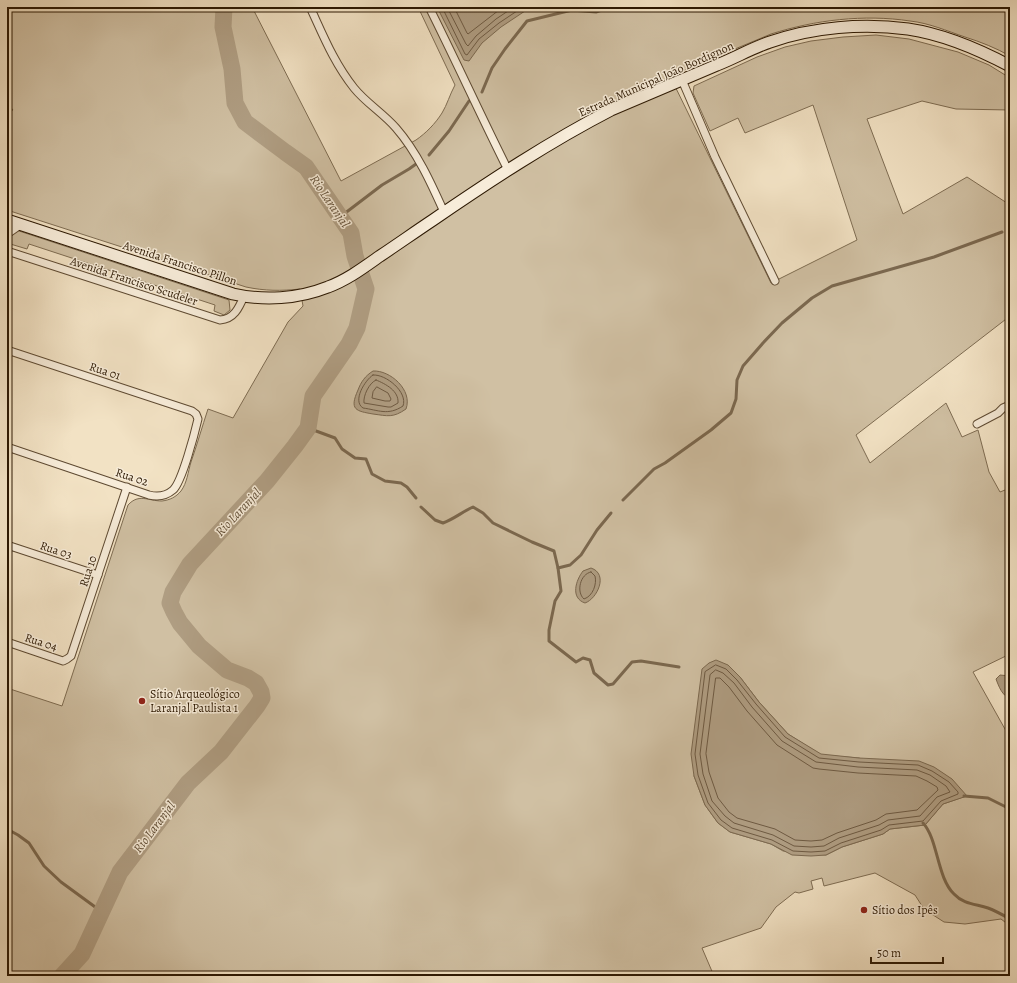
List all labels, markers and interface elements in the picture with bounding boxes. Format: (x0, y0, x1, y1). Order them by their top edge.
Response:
street label: Estrada Municipal João Bordignon (576, 37, 737, 121)
water label: Rio Laranjal (306, 171, 354, 231)
street label: Avenida Francisco Pillon (120, 237, 239, 289)
street label: Avenida Francisco Scudeler (67, 253, 200, 309)
street label: Rua 01 (87, 358, 123, 384)
street label: Rua 02 (114, 464, 151, 490)
water label: Rio Laranjal (211, 484, 265, 540)
street label: Rua 03 (38, 537, 74, 563)
street label: Rua 10 (75, 553, 101, 589)
street label: Rua 04 (23, 629, 60, 655)
place label: Sítio Arqueológico Laranjal Paulista 1 (150, 686, 240, 716)
marker: Sítio Arqueológico Laranjal Paulista 1 (137, 696, 147, 706)
water label: Rio Laranjal (129, 797, 179, 856)
place label: Sítio dos Ipês (872, 902, 938, 918)
marker: Sítio dos Ipês (859, 905, 869, 915)
scale bar (871, 939, 943, 965)
text: 50 m (877, 945, 901, 961)

